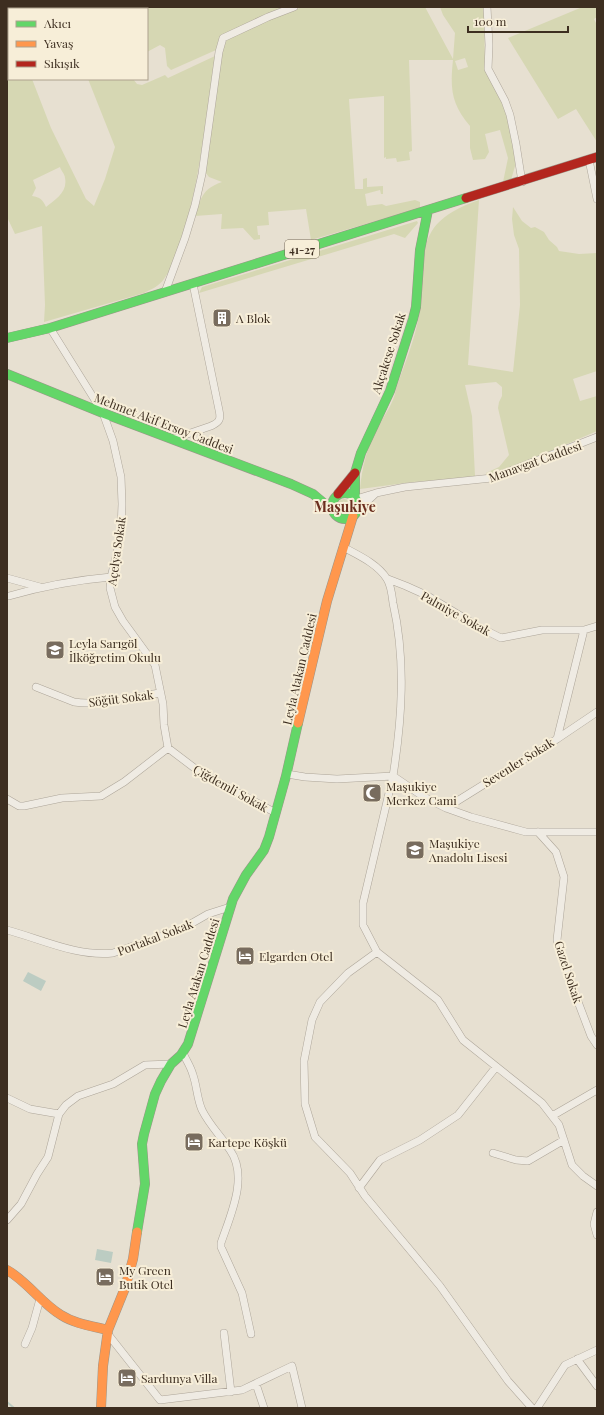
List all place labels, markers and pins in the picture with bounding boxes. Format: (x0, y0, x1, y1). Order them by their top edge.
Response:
building icon: A Blok (211, 307, 233, 329)
place label: A Blok (235, 310, 271, 326)
place label: Leyla Sarıgöl İlköğretim Okulu (69, 635, 161, 665)
school or university icon: Leyla Sarıgöl İlköğretim Okulu (44, 639, 66, 661)
place label: Maşukiye Merkez Cami (386, 778, 457, 808)
mosque icon: Maşukiye Merkez Cami (361, 782, 383, 804)
place label: Maşukiye Anadolu Lisesi (428, 835, 508, 865)
school or university icon: Maşukiye Anadolu Lisesi (404, 839, 426, 861)
hotel icon: Elgarden Otel (234, 945, 256, 967)
place label: Elgarden Otel (259, 948, 333, 964)
hotel icon: Kartepe Köşkü (183, 1131, 205, 1153)
place label: Kartepe Köşkü (208, 1134, 287, 1150)
place label: My Green Butik Otel (119, 1262, 174, 1292)
hotel icon: My Green Butik Otel (94, 1266, 116, 1288)
hotel icon: Sardunya Villa (116, 1367, 138, 1389)
place label: Sardunya Villa (141, 1370, 218, 1386)

